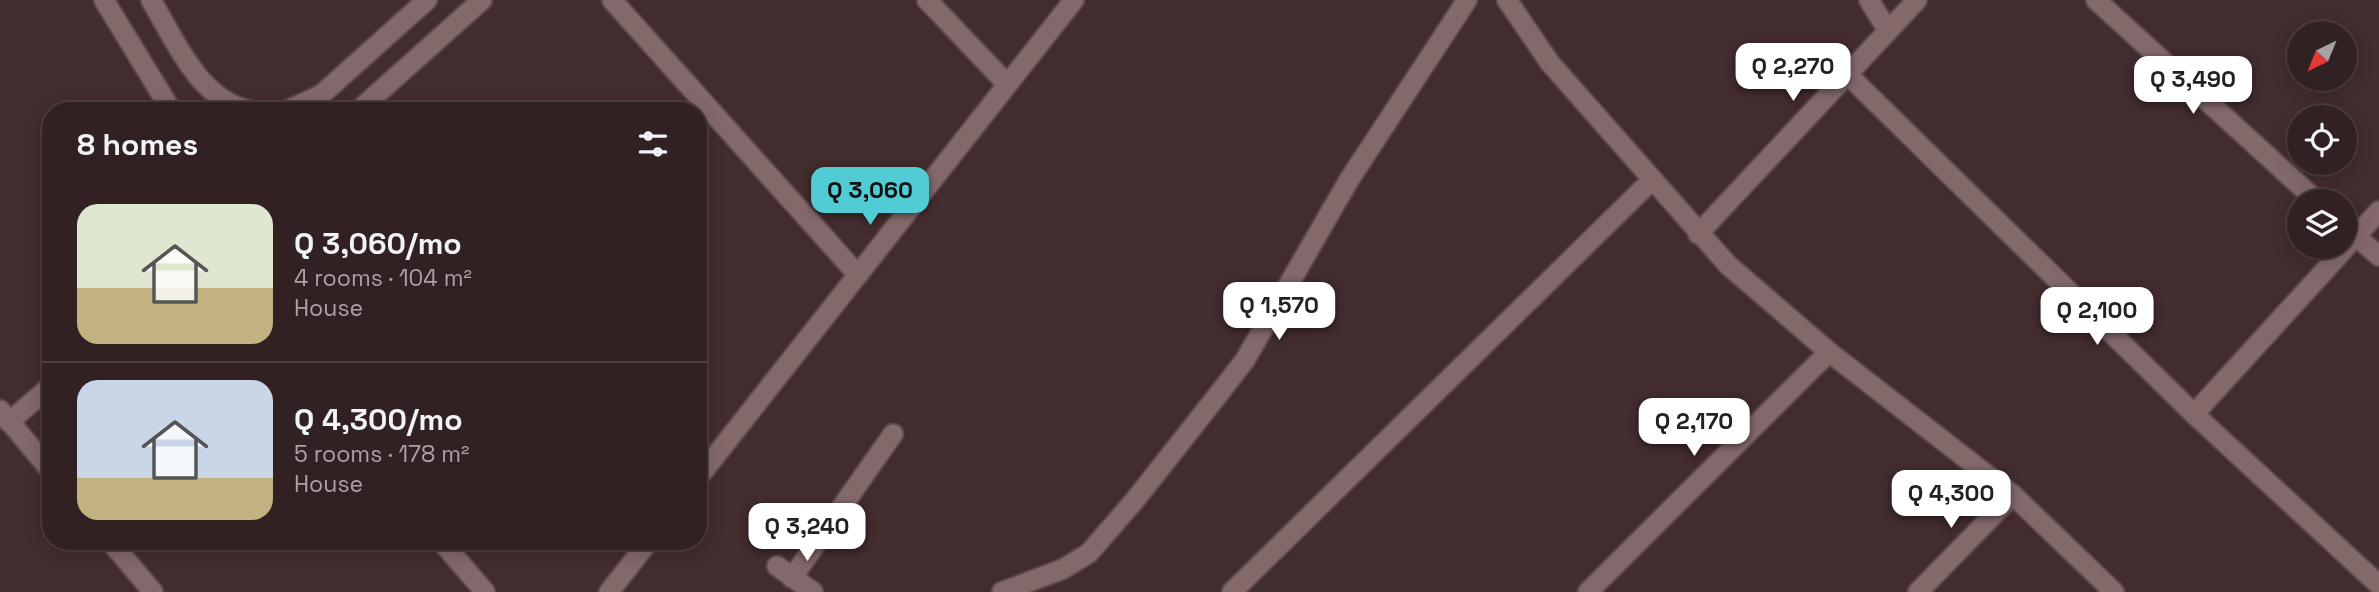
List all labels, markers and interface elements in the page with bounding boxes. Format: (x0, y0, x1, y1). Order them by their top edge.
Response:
north arrow (2287, 21, 2357, 91)
map controls (2287, 21, 2357, 259)
pin: Q 2,270 (1728, 43, 1858, 103)
text: Q 2,270 (1752, 51, 1834, 81)
pin: Q 3,490 (2128, 57, 2258, 116)
text: Q 3,490 (2150, 64, 2236, 94)
button: locate (2287, 105, 2357, 175)
text: 8 homes (77, 125, 198, 164)
icon: filters (634, 125, 672, 163)
pin: Q 3,060 (805, 168, 935, 227)
text: Q 3,060 (827, 175, 913, 205)
button: layers (2287, 189, 2357, 259)
text: Q 3,060/mo (294, 224, 462, 263)
icon: home (133, 232, 217, 316)
text: 4 rooms · 104 m² (294, 263, 472, 293)
pin: Q 1,570 (1214, 282, 1344, 342)
pin: Q 2,100 (2032, 288, 2162, 347)
text: Q 1,570 (1239, 290, 1319, 320)
text: House (294, 293, 363, 323)
text: Q 2,100 (2057, 295, 2137, 325)
pin: Q 2,170 (1629, 398, 1759, 458)
text: Q 4,300/mo (294, 400, 463, 439)
text: Q 2,170 (1655, 406, 1733, 436)
icon: home (133, 408, 217, 492)
text: 5 rooms · 178 m² (294, 439, 469, 469)
text: House (294, 469, 363, 499)
pin: Q 4,300 (1886, 470, 2016, 530)
text: Q 4,300 (1908, 478, 1994, 508)
pin: Q 3,240 (742, 504, 872, 563)
text: Q 3,240 (765, 511, 849, 541)

